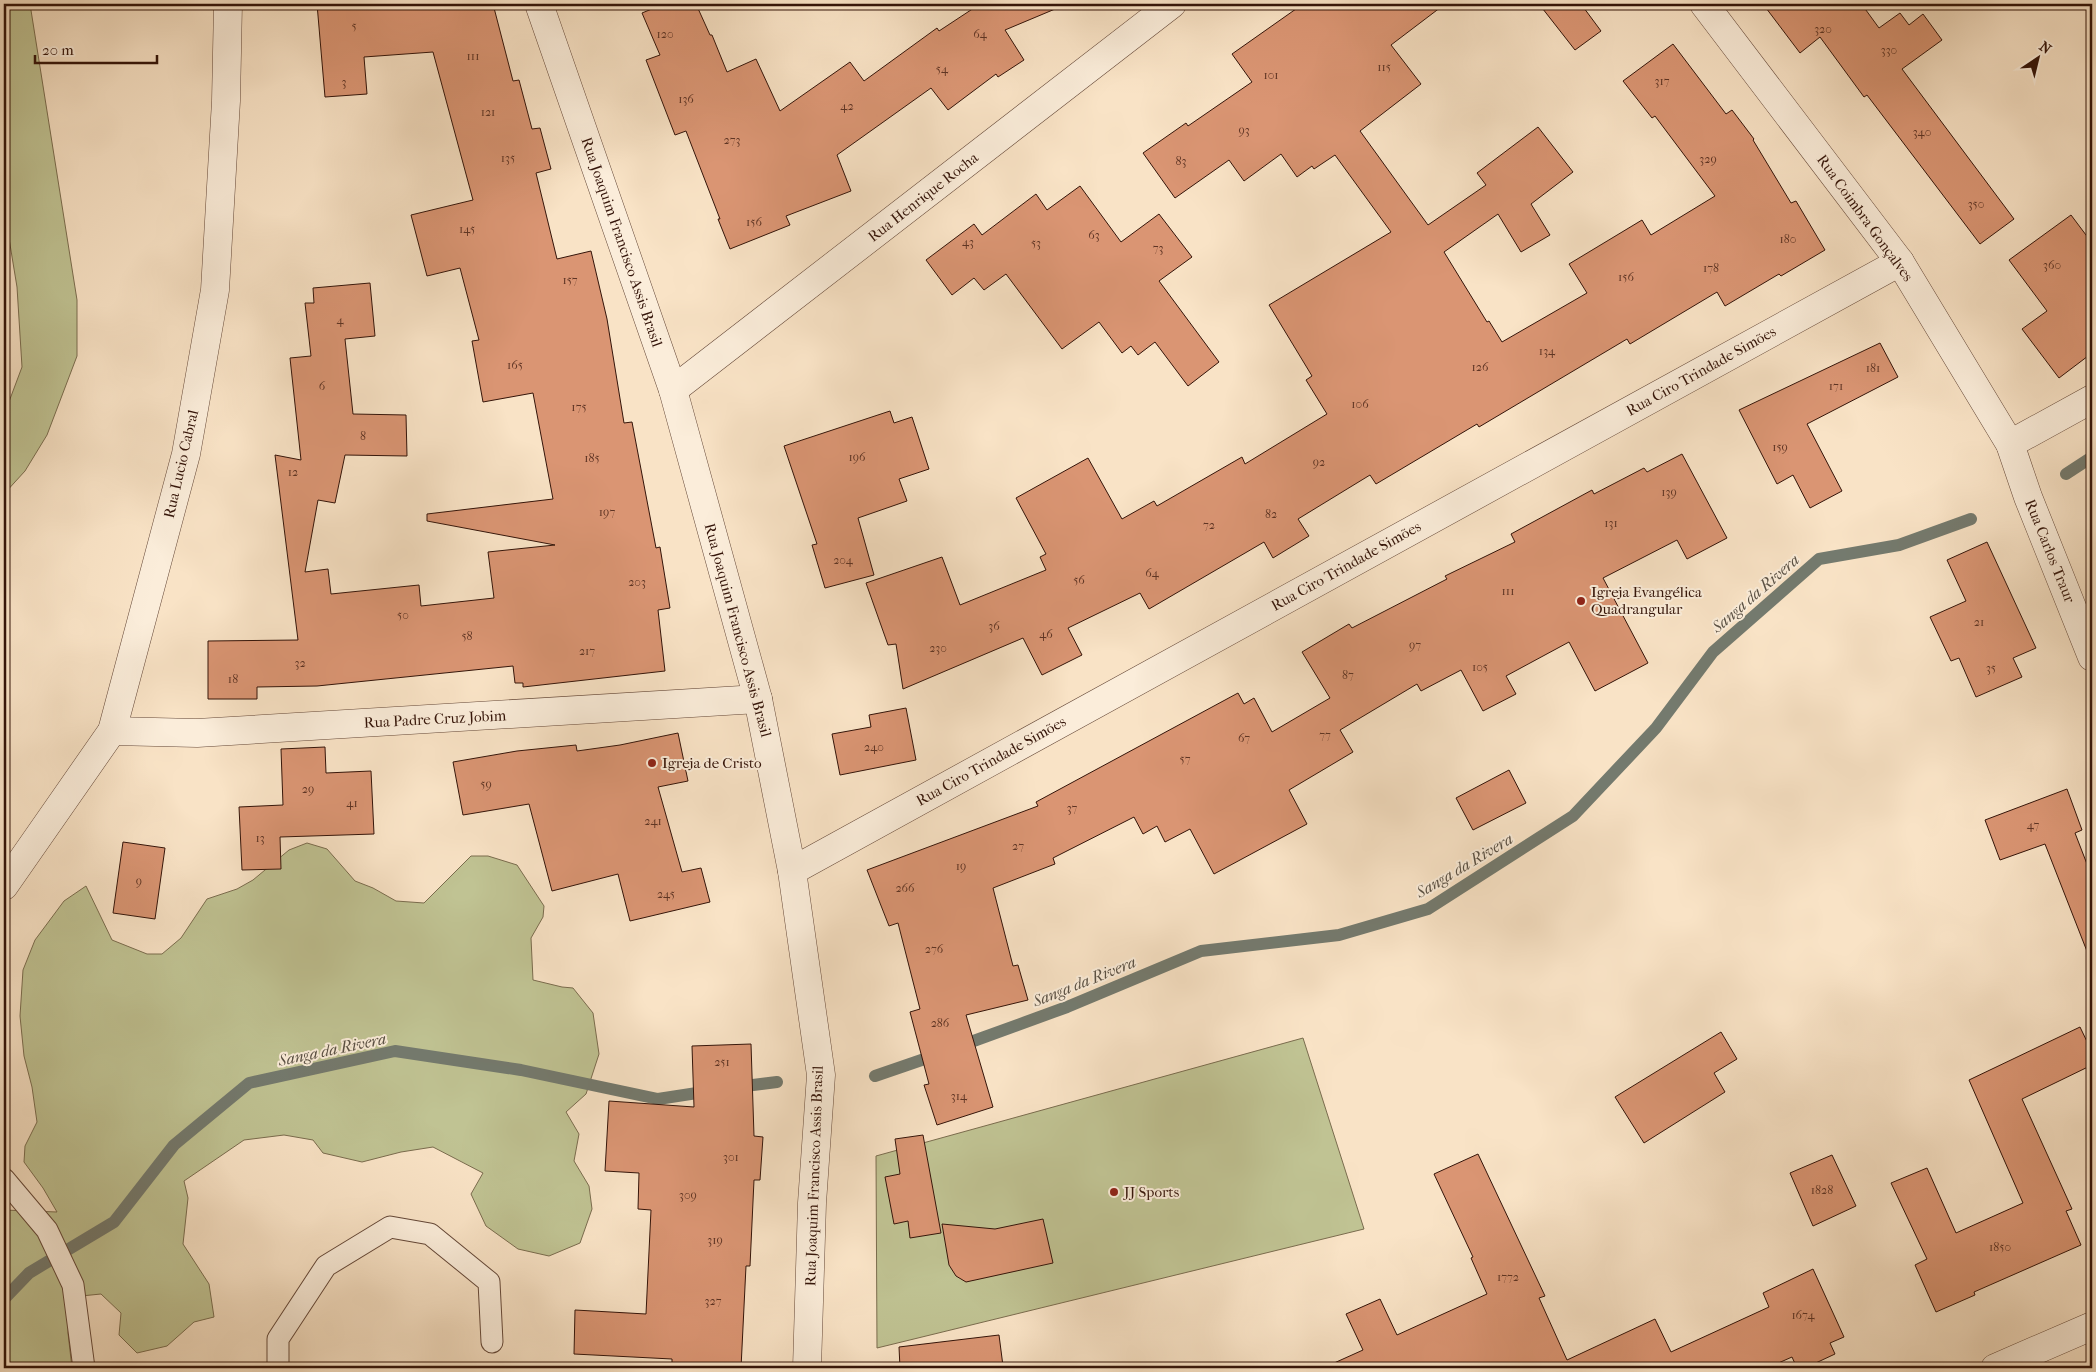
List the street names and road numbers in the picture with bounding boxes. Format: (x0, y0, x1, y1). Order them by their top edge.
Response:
street label: Rua Joaquim Francisco Assis Brasil (578, 135, 666, 349)
street label: Rua Henrique Rocha (864, 148, 982, 246)
street label: Rua Coimbra Gonçalves (1813, 151, 1917, 285)
street label: Rua Ciro Trindade Simões (1623, 322, 1779, 420)
street label: Rua Lucio Cabral (160, 408, 202, 520)
street label: Rua Carlos Traur (2021, 497, 2079, 606)
street label: Rua Ciro Trindade Simões (1268, 517, 1424, 615)
street label: Rua Joaquim Francisco Assis Brasil (701, 521, 775, 739)
street label: Rua Padre Cruz Jobim (363, 706, 507, 732)
street label: Rua Ciro Trindade Simões (913, 712, 1069, 810)
street label: Rua Joaquim Francisco Assis Brasil (801, 1065, 827, 1287)

